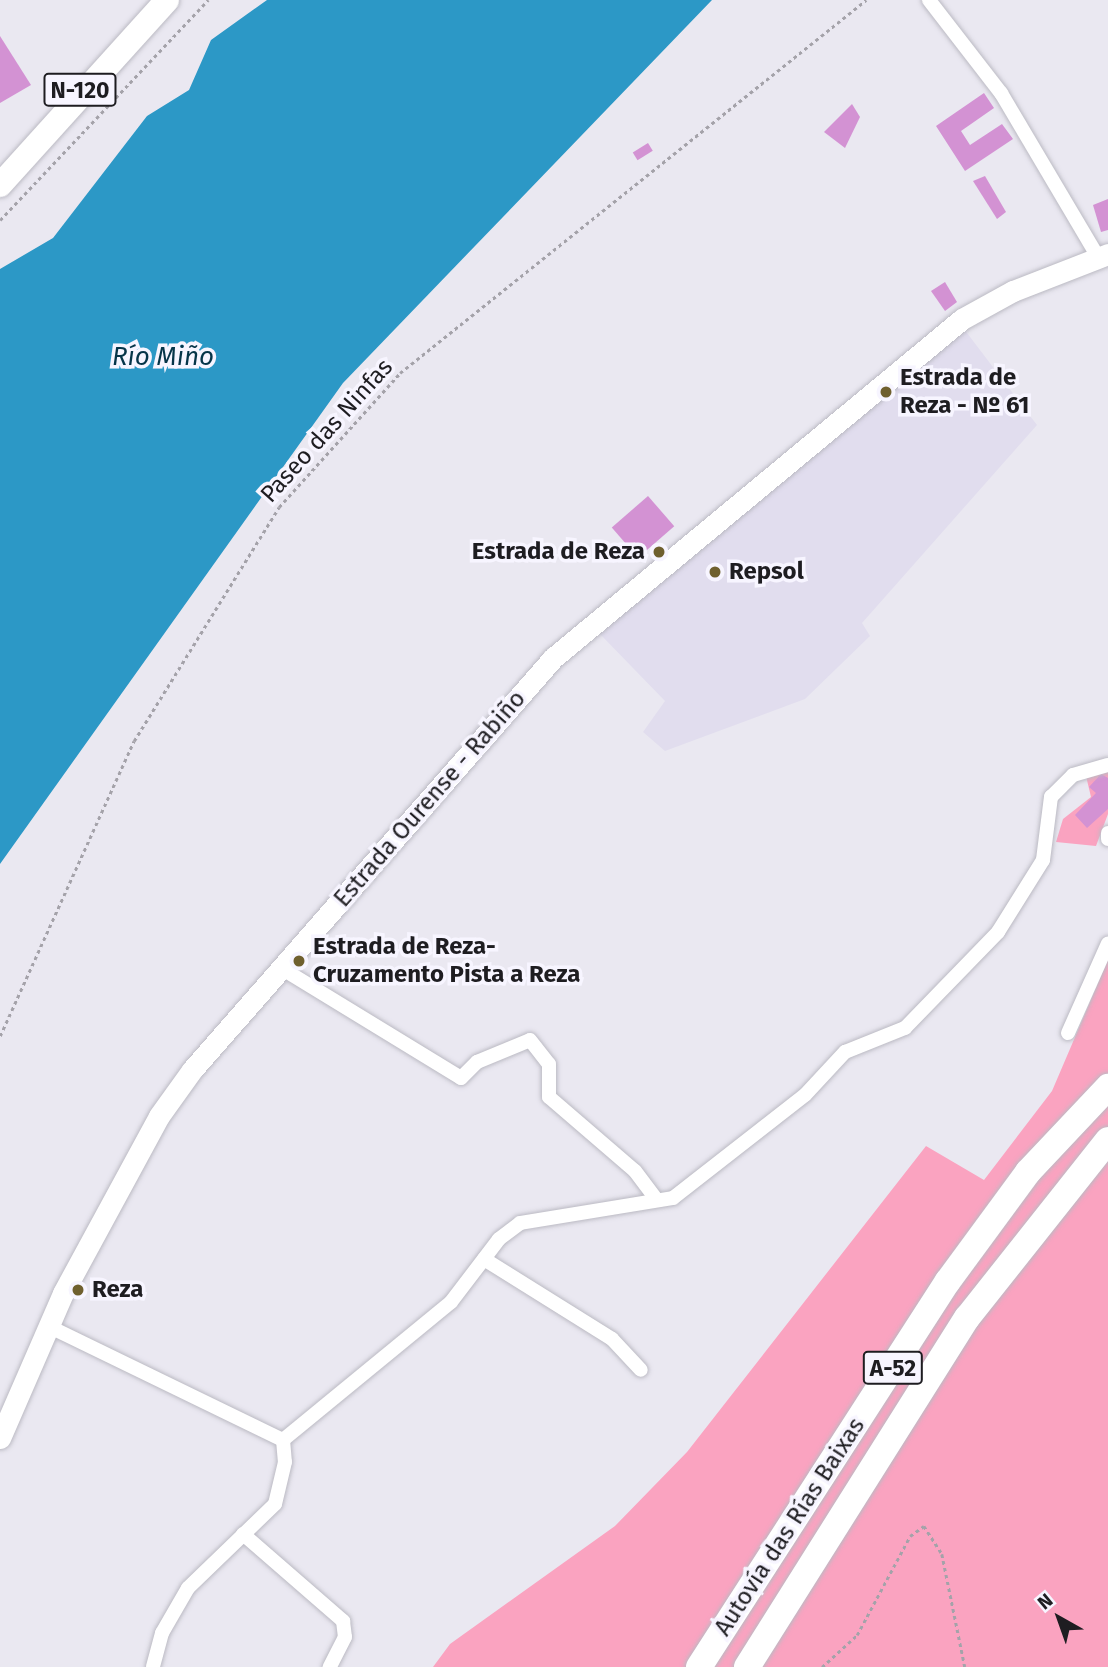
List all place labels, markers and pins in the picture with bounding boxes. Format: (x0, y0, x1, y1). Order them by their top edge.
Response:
place label: Estrada de Reza - Nº 61 (900, 364, 1029, 420)
marker: Estrada de Reza - Nº 61 (878, 384, 894, 400)
place label: Estrada de Reza (472, 538, 645, 566)
marker: Estrada de Reza (651, 544, 667, 560)
place label: Repsol (729, 558, 804, 586)
marker: Repsol (707, 564, 723, 580)
place label: Estrada de Reza- Cruzamento Pista a Reza (313, 933, 580, 989)
marker: Estrada de Reza- Cruzamento Pista a Reza (291, 953, 307, 969)
place label: Reza (92, 1276, 143, 1304)
marker: Reza (70, 1282, 86, 1298)

